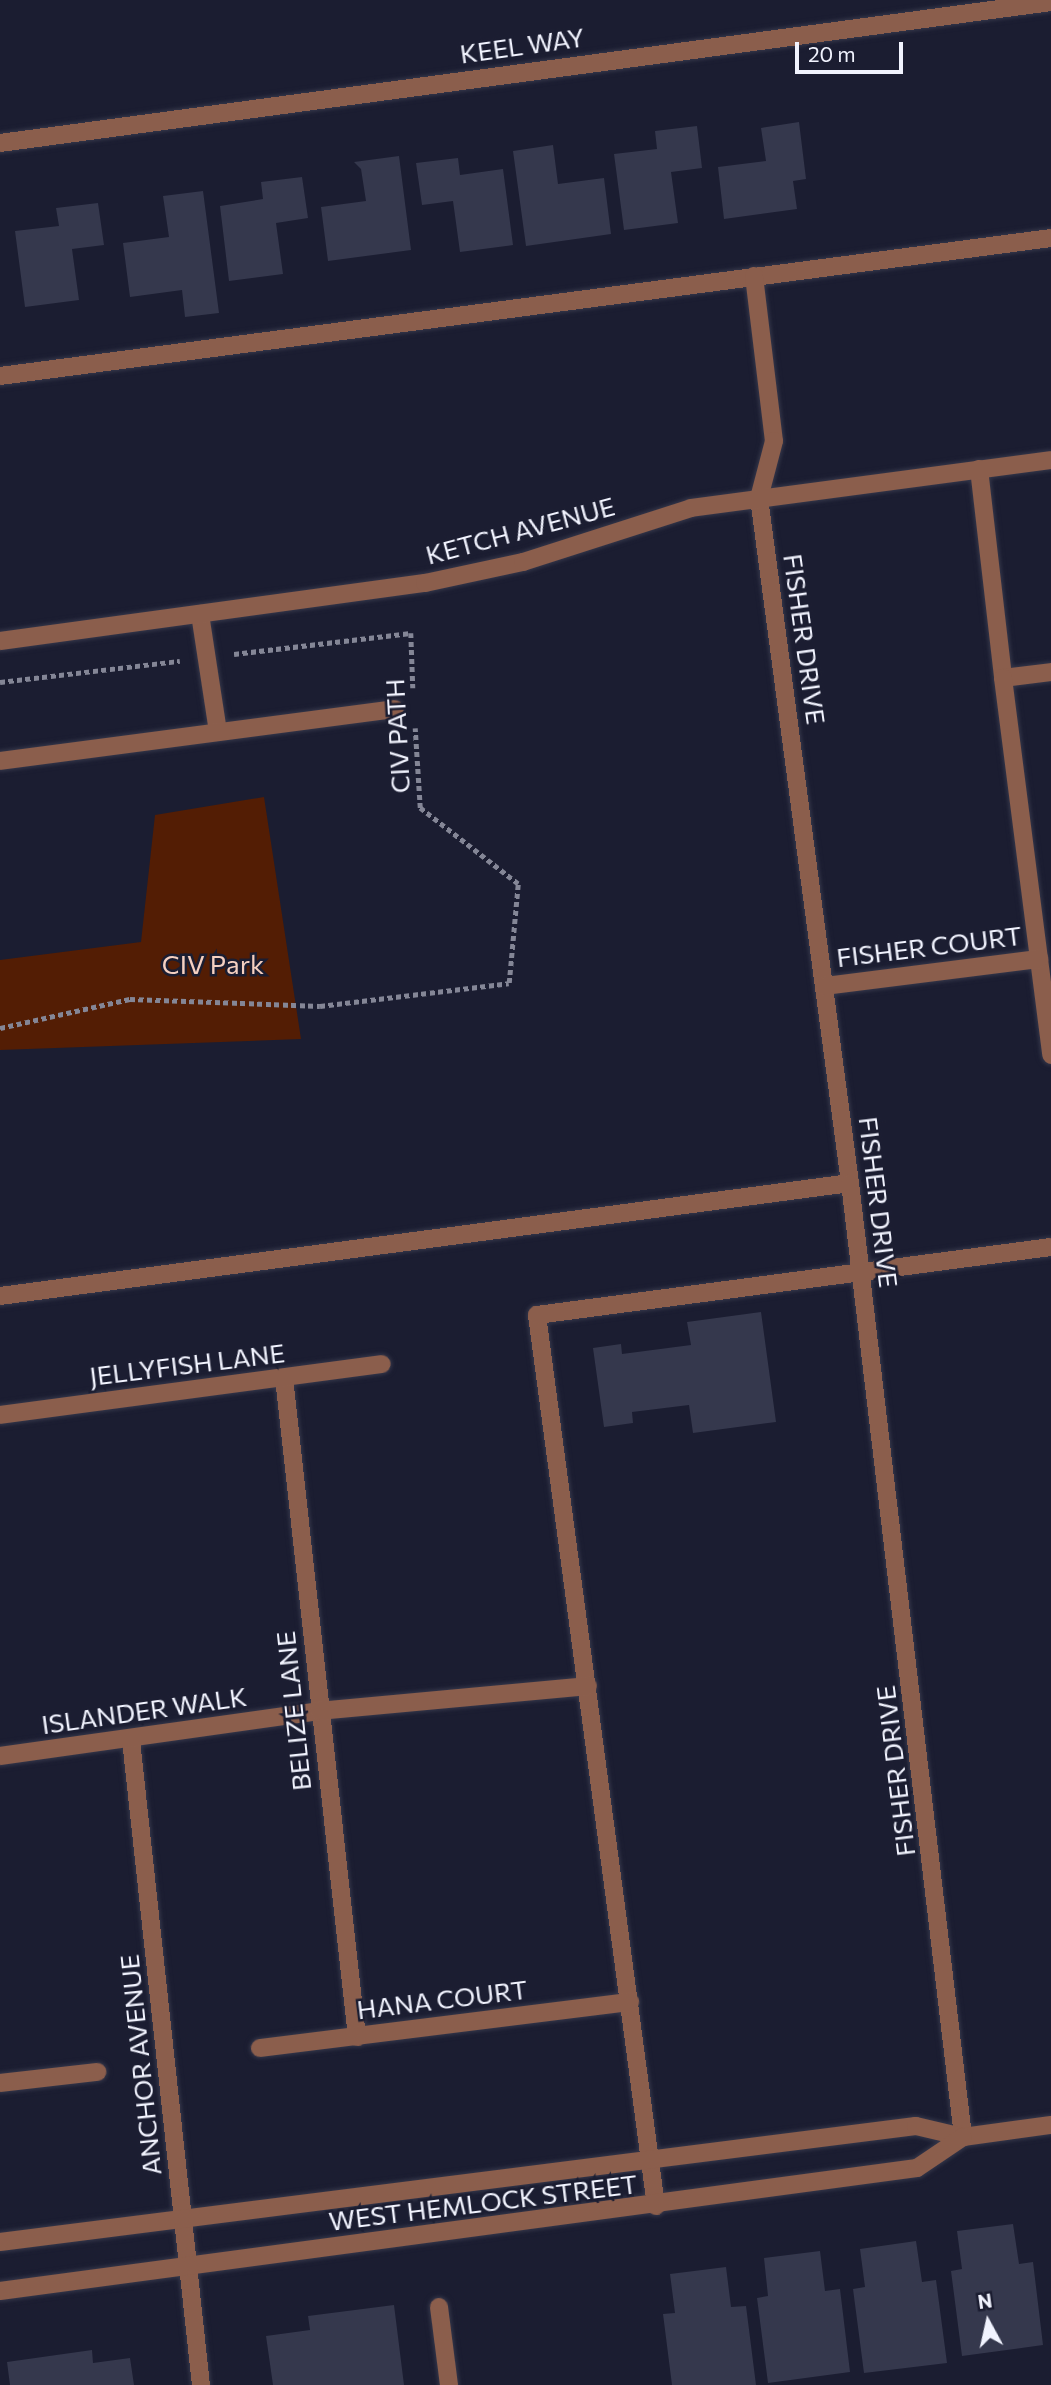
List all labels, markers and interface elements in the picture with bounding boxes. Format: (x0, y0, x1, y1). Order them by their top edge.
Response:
street label: KEEL WAY (458, 21, 586, 69)
scale bar (799, 28, 908, 72)
text: 20 m (808, 41, 856, 66)
street label: KETCH AVENUE (422, 490, 618, 570)
street label: FISHER DRIVE (778, 552, 832, 726)
street label: CIV PATH (378, 678, 416, 794)
street label: FISHER COURT (835, 919, 1023, 973)
park label: CIV Park (162, 948, 264, 980)
street label: FISHER DRIVE (853, 1115, 905, 1289)
street label: JELLYFISH LANE (88, 1337, 286, 1391)
street label: BELIZE LANE (269, 1630, 317, 1792)
street label: ISLANDER WALK (39, 1680, 249, 1740)
street label: FISHER DRIVE (869, 1684, 921, 1858)
street label: ANCHOR AVENUE (113, 1953, 167, 2177)
street label: HANA COURT (355, 1973, 529, 2025)
street label: WEST HEMLOCK STREET (327, 2168, 639, 2236)
north arrow (953, 2287, 1023, 2357)
text: N (976, 2288, 994, 2313)

